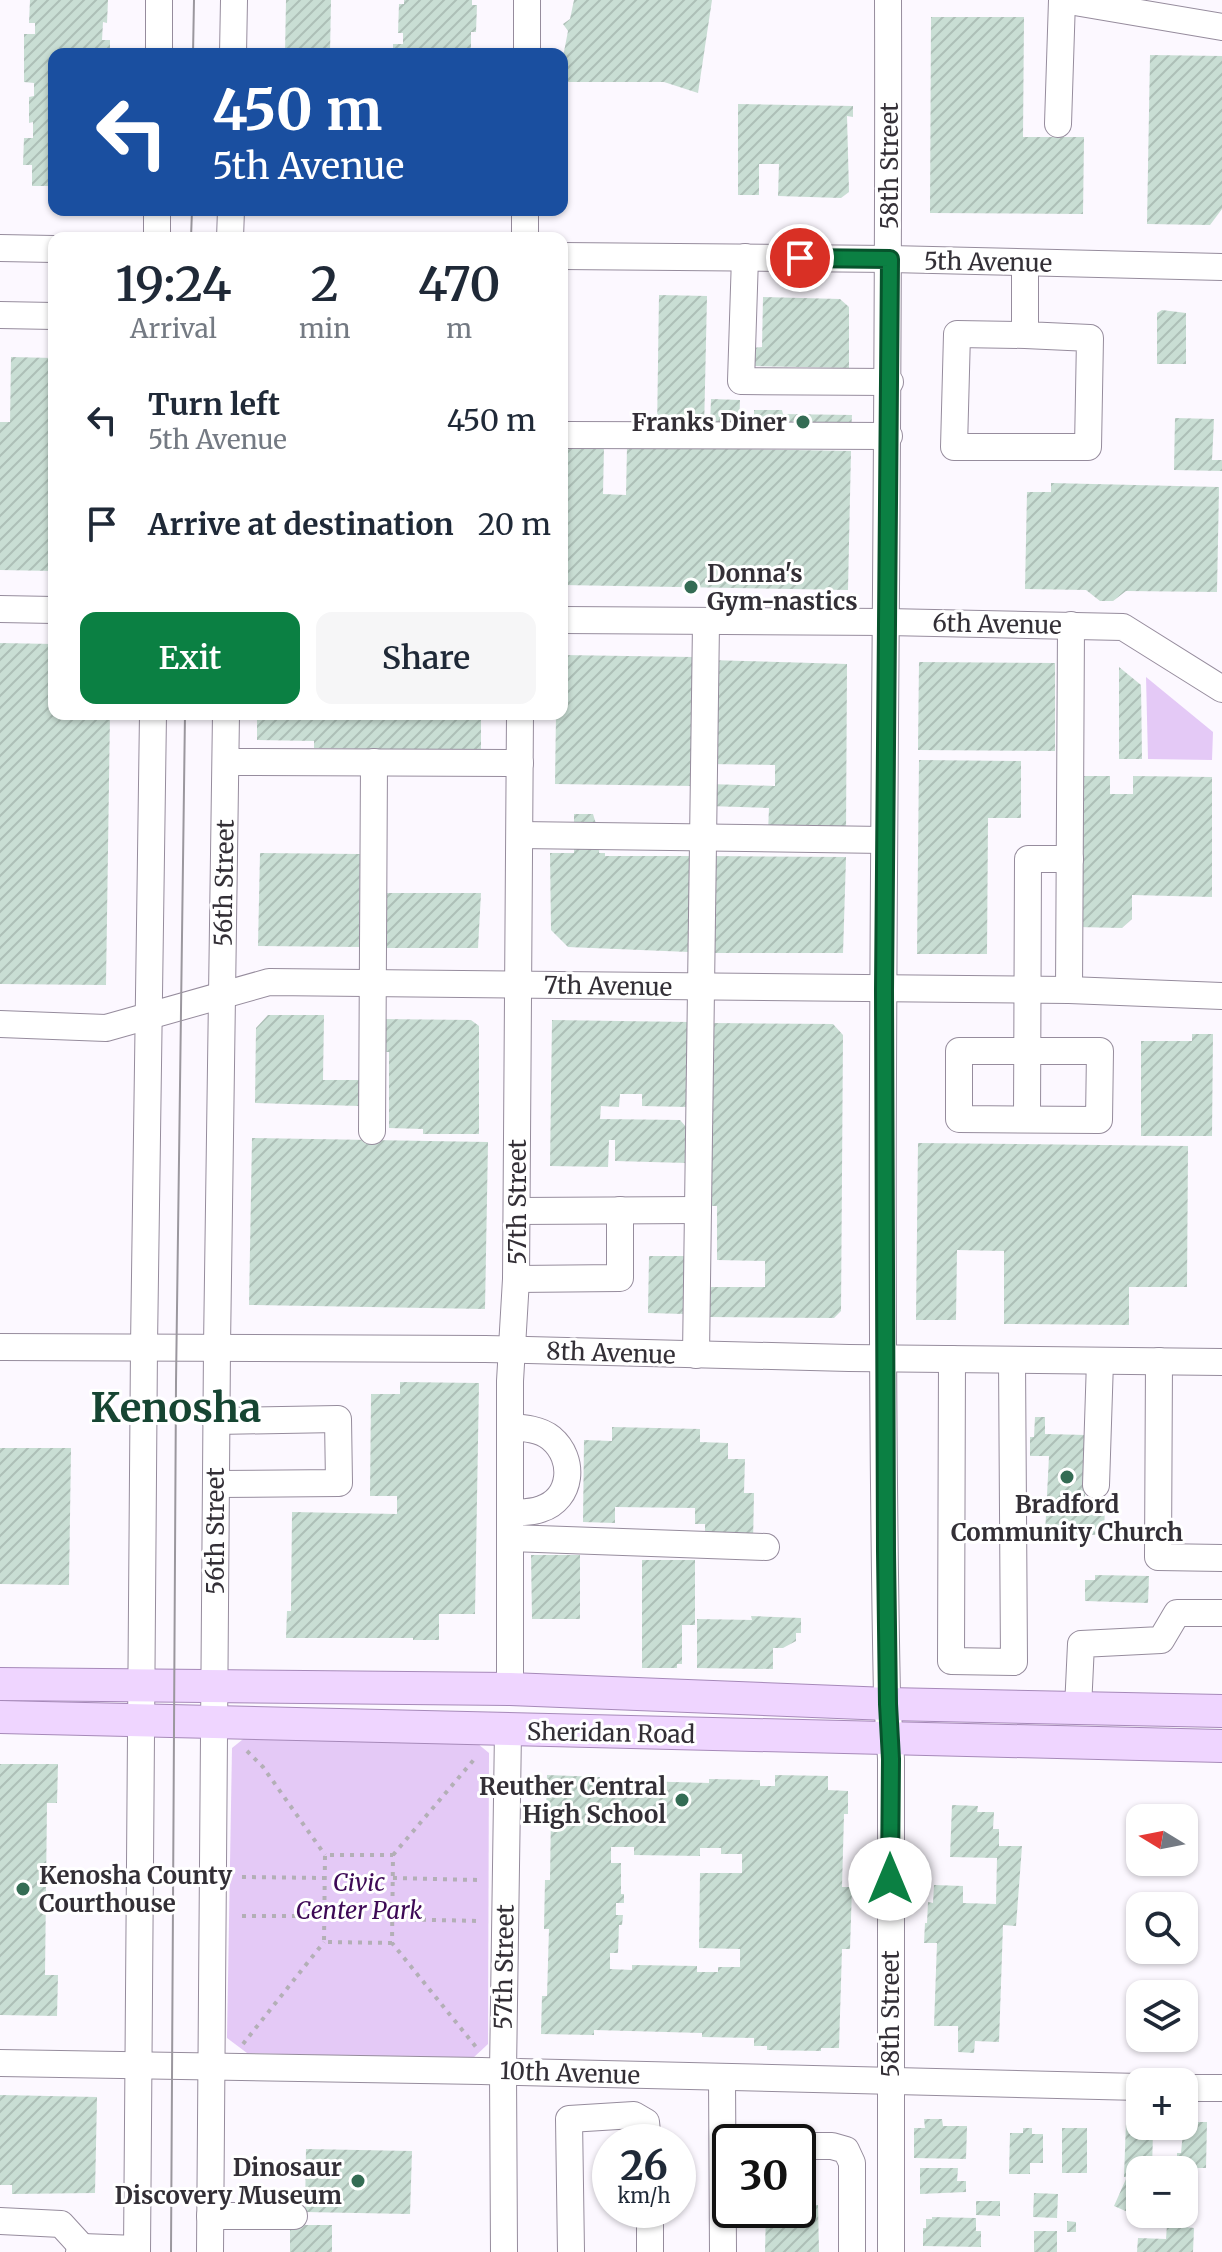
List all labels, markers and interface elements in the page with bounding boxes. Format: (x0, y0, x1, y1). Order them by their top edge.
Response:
text: 450 m (212, 75, 382, 145)
icon: left (80, 80, 184, 184)
street label: 58th Street (874, 102, 905, 230)
text: 5th Avenue (212, 144, 404, 189)
pin (766, 224, 834, 292)
icon: arrive (778, 236, 822, 280)
street label: 5th Avenue (924, 245, 1052, 279)
text: 19:24 (115, 254, 232, 314)
text: 2 (311, 254, 339, 314)
text: 470 (418, 254, 501, 314)
text: Arrival (130, 312, 217, 345)
text: min (299, 312, 351, 345)
text: m (446, 312, 472, 345)
text: Turn left (148, 385, 280, 423)
icon: left (80, 398, 124, 442)
text: 450 m (447, 401, 536, 439)
place label: Franks Diner (632, 407, 787, 438)
marker: Franks Diner (794, 413, 812, 431)
text: 5th Avenue (148, 423, 287, 456)
icon: arrive (80, 502, 124, 546)
text: Arrive at destination (148, 505, 454, 543)
text: 20 m (478, 505, 551, 543)
place label: Donna's Gym-nastics (707, 558, 858, 617)
marker: Donna's Gym-nastics (682, 578, 700, 596)
street label: 6th Avenue (932, 607, 1062, 641)
button: Exit (80, 612, 300, 704)
button: Share (316, 612, 536, 704)
street label: 56th Street (207, 818, 241, 947)
street label: 7th Avenue (544, 969, 672, 1003)
street label: 57th Street (502, 1138, 533, 1265)
street label: 8th Avenue (546, 1335, 676, 1371)
district label: Kenosha (91, 1383, 261, 1433)
street label: 56th Street (200, 1467, 231, 1595)
marker: Bradford Community Church (1058, 1468, 1076, 1486)
place label: Bradford Community Church (951, 1489, 1183, 1548)
street label: Sheridan Road (527, 1716, 695, 1750)
place label: Reuther Central High School (479, 1771, 666, 1830)
marker: Reuther Central High School (673, 1791, 691, 1809)
north arrow (1126, 1804, 1198, 1876)
map controls (1126, 1804, 1198, 2228)
position arrow (848, 1837, 932, 1921)
place label: Kenosha County Courthouse (39, 1860, 233, 1919)
park label: Civic Center Park (296, 1867, 422, 1926)
marker: Kenosha County Courthouse (14, 1880, 32, 1898)
button: search (1126, 1892, 1198, 1964)
street label: 57th Street (487, 1903, 521, 2030)
street label: 58th Street (875, 1950, 906, 2078)
button: layers (1126, 1980, 1198, 2052)
street label: 10th Avenue (499, 2055, 641, 2091)
button: + (1126, 2068, 1198, 2140)
speed limit sign: 30 (712, 2124, 816, 2228)
text: 26 (620, 2141, 668, 2191)
place label: Dinosaur Discovery Museum (114, 2152, 342, 2211)
button: − (1126, 2156, 1198, 2228)
marker: Dinosaur Discovery Museum (349, 2172, 367, 2190)
text: km/h (618, 2183, 670, 2208)

